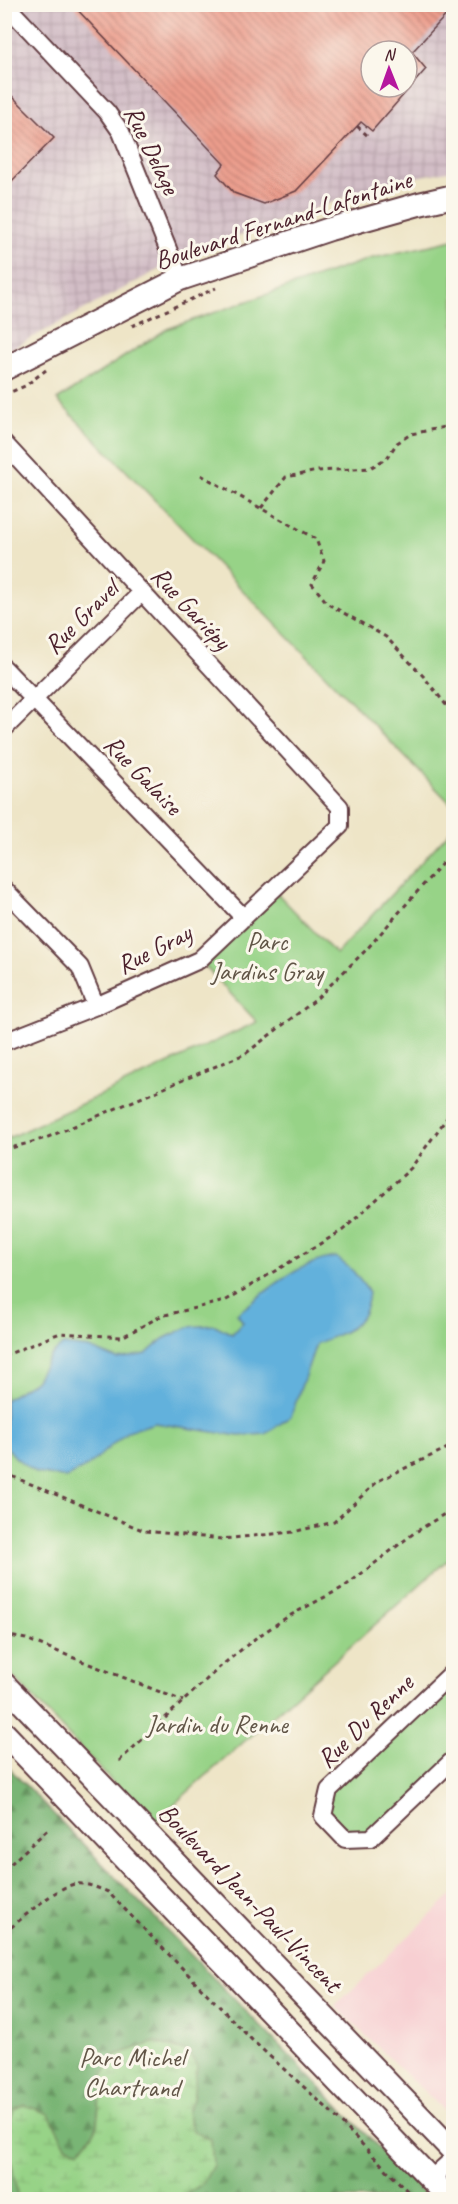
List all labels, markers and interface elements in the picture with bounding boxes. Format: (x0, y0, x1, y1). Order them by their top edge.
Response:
north arrow (359, 39, 419, 99)
text: N (384, 45, 397, 65)
street label: Rue Delage (116, 100, 188, 201)
street label: Boulevard Fernand-Lafontaine (150, 162, 417, 277)
street label: Rue Gariépy (144, 559, 240, 658)
street label: Rue Gravel (37, 570, 128, 661)
street label: Rue Galaise (97, 728, 190, 823)
street label: Rue Gray (111, 915, 199, 982)
park label: Parc Jardins Gray (209, 925, 325, 988)
street label: Rue Du Renne (310, 1666, 421, 1775)
park label: Jardin du Renne (144, 1708, 289, 1741)
street label: Boulevard Jean-Paul-Vincent (151, 1797, 350, 2001)
park label: Parc Michel Chartrand (79, 2041, 189, 2104)

